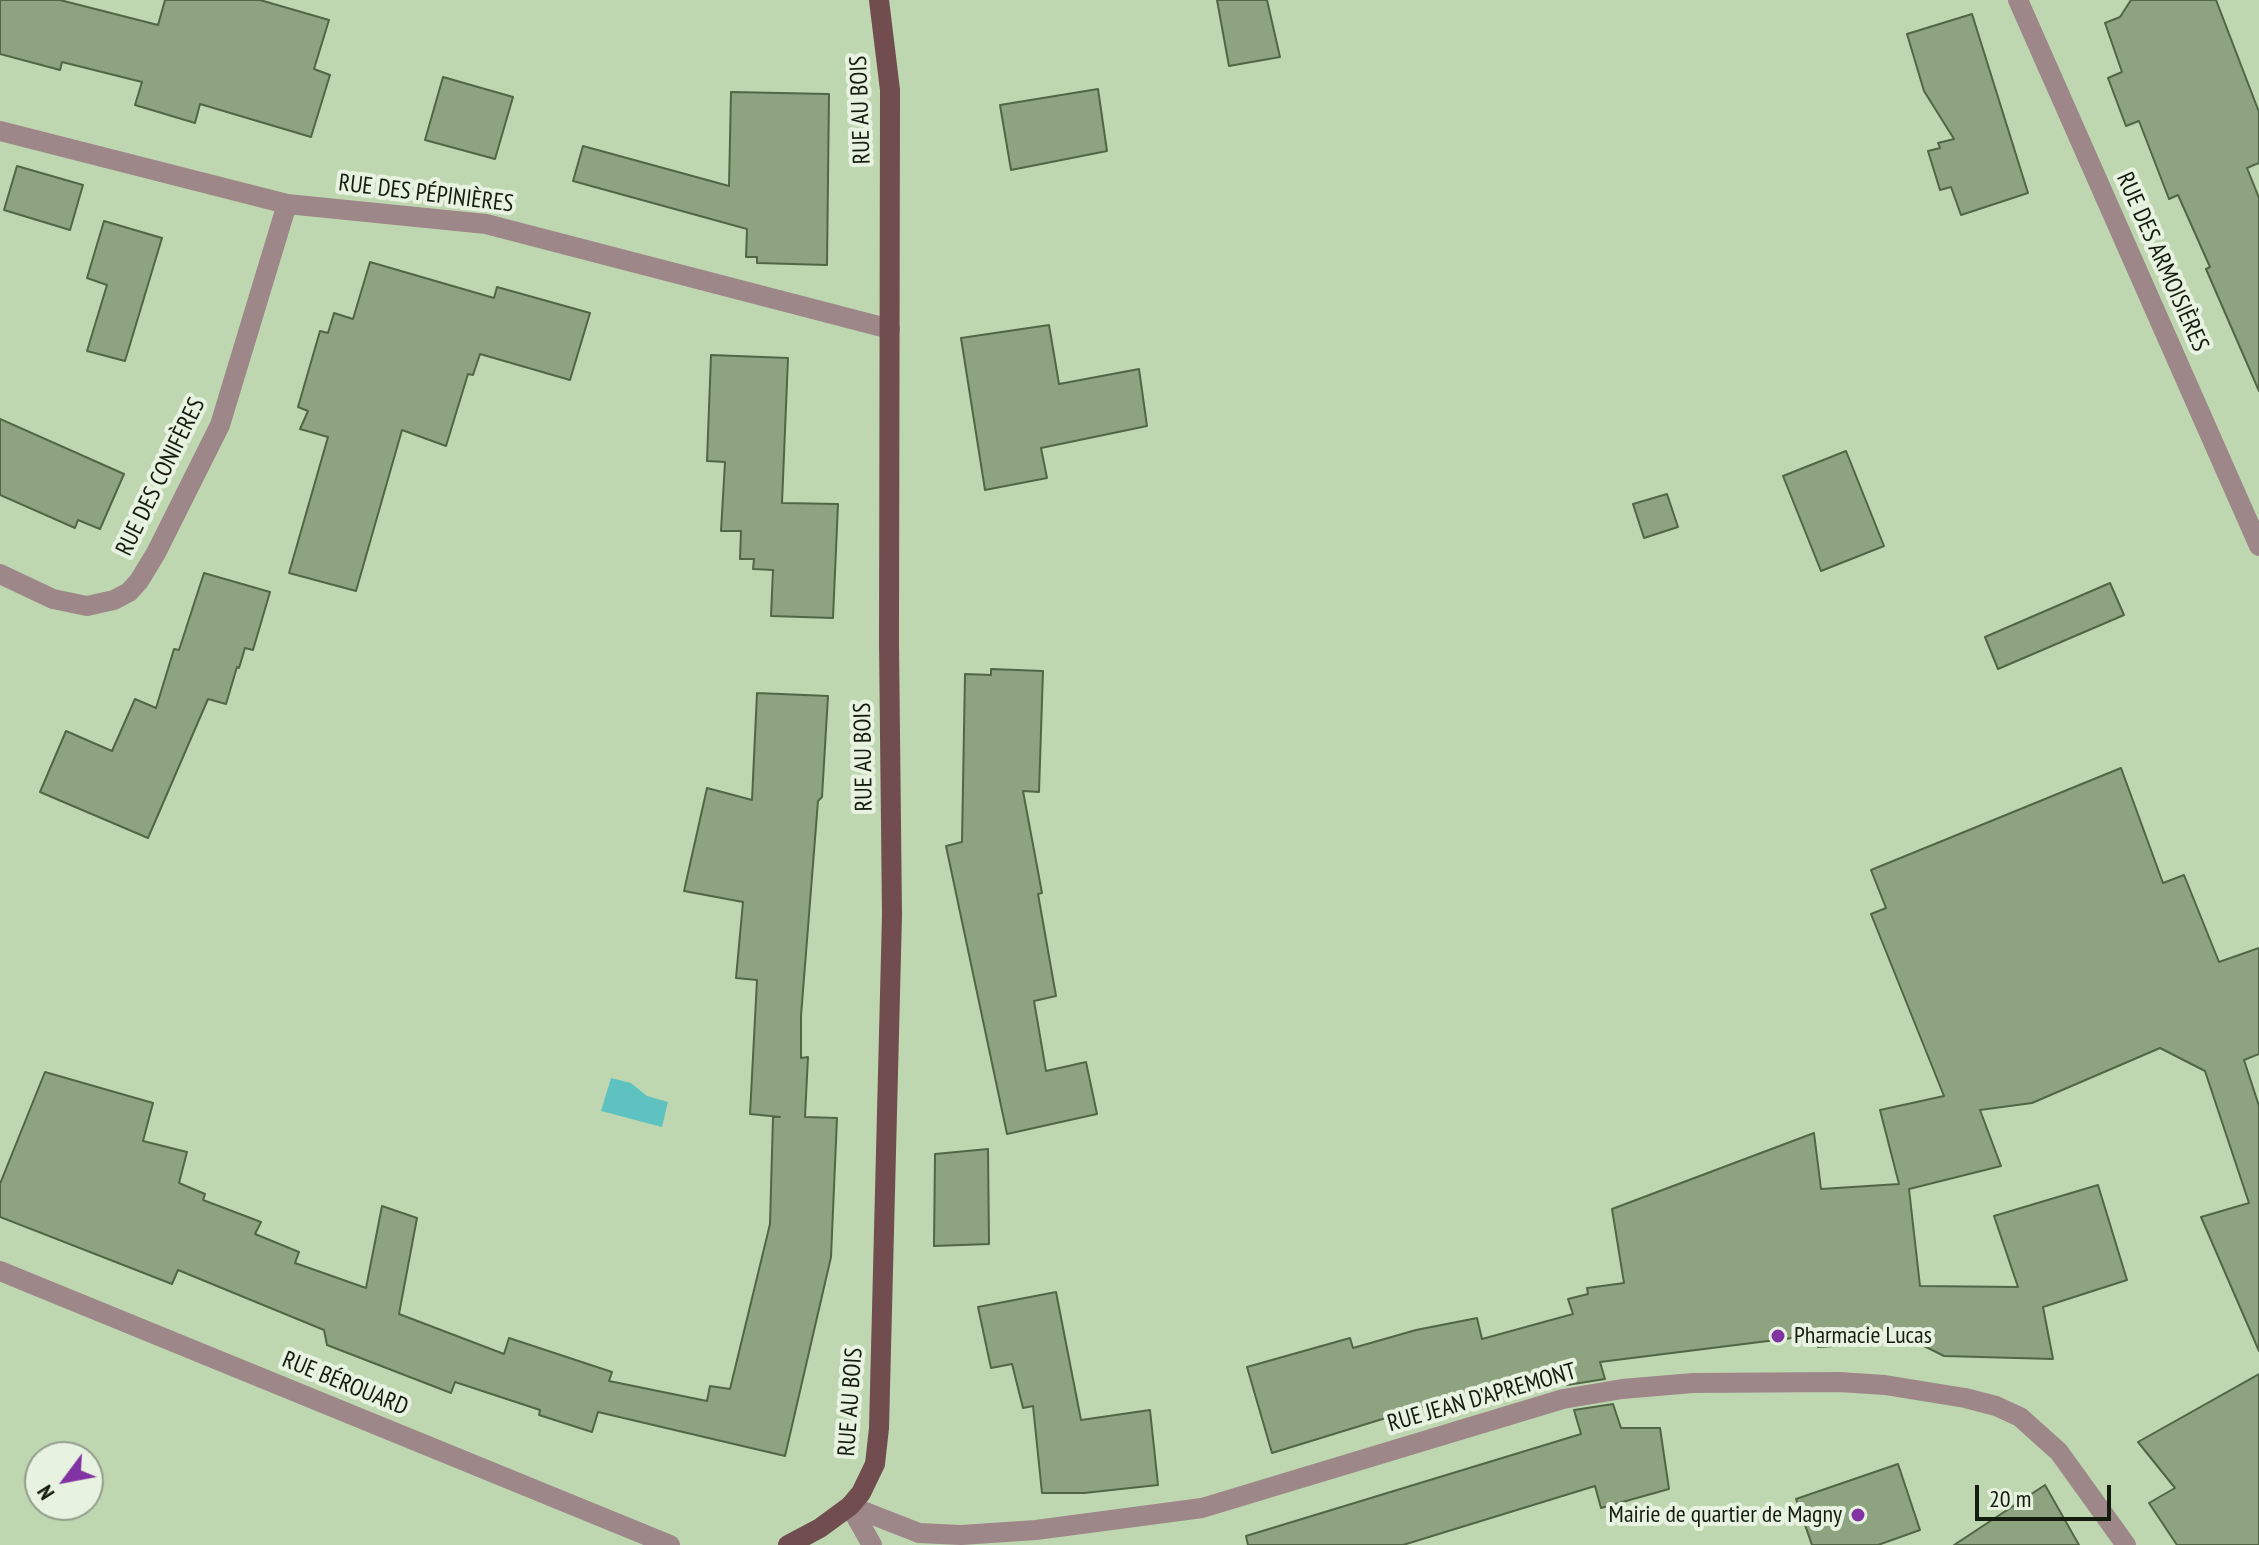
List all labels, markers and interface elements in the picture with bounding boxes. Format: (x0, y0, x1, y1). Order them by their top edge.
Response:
street label: RUE AU BOIS (845, 55, 877, 165)
street label: RUE DES ARMOISIÈRES (2110, 168, 2214, 356)
street label: RUE DES PÉPINIÈRES (337, 169, 515, 219)
street label: RUE DES CONIFÈRES (110, 393, 212, 561)
street label: RUE AU BOIS (849, 702, 879, 812)
place label: Pharmacie Lucas (1794, 1322, 1932, 1350)
marker: Pharmacie Lucas (1769, 1327, 1787, 1345)
street label: RUE BÉROUARD (278, 1346, 412, 1422)
street label: RUE AU BOIS (833, 1347, 869, 1457)
street label: RUE JEAN D'APREMONT (1384, 1357, 1580, 1439)
north arrow (24, 1441, 104, 1521)
scale bar (1979, 1469, 2115, 1519)
text: N (30, 1480, 60, 1505)
text: 20 m (1989, 1483, 2031, 1514)
place label: Mairie de quartier de Magny (1609, 1501, 1842, 1529)
marker: Mairie de quartier de Magny (1849, 1506, 1867, 1524)

